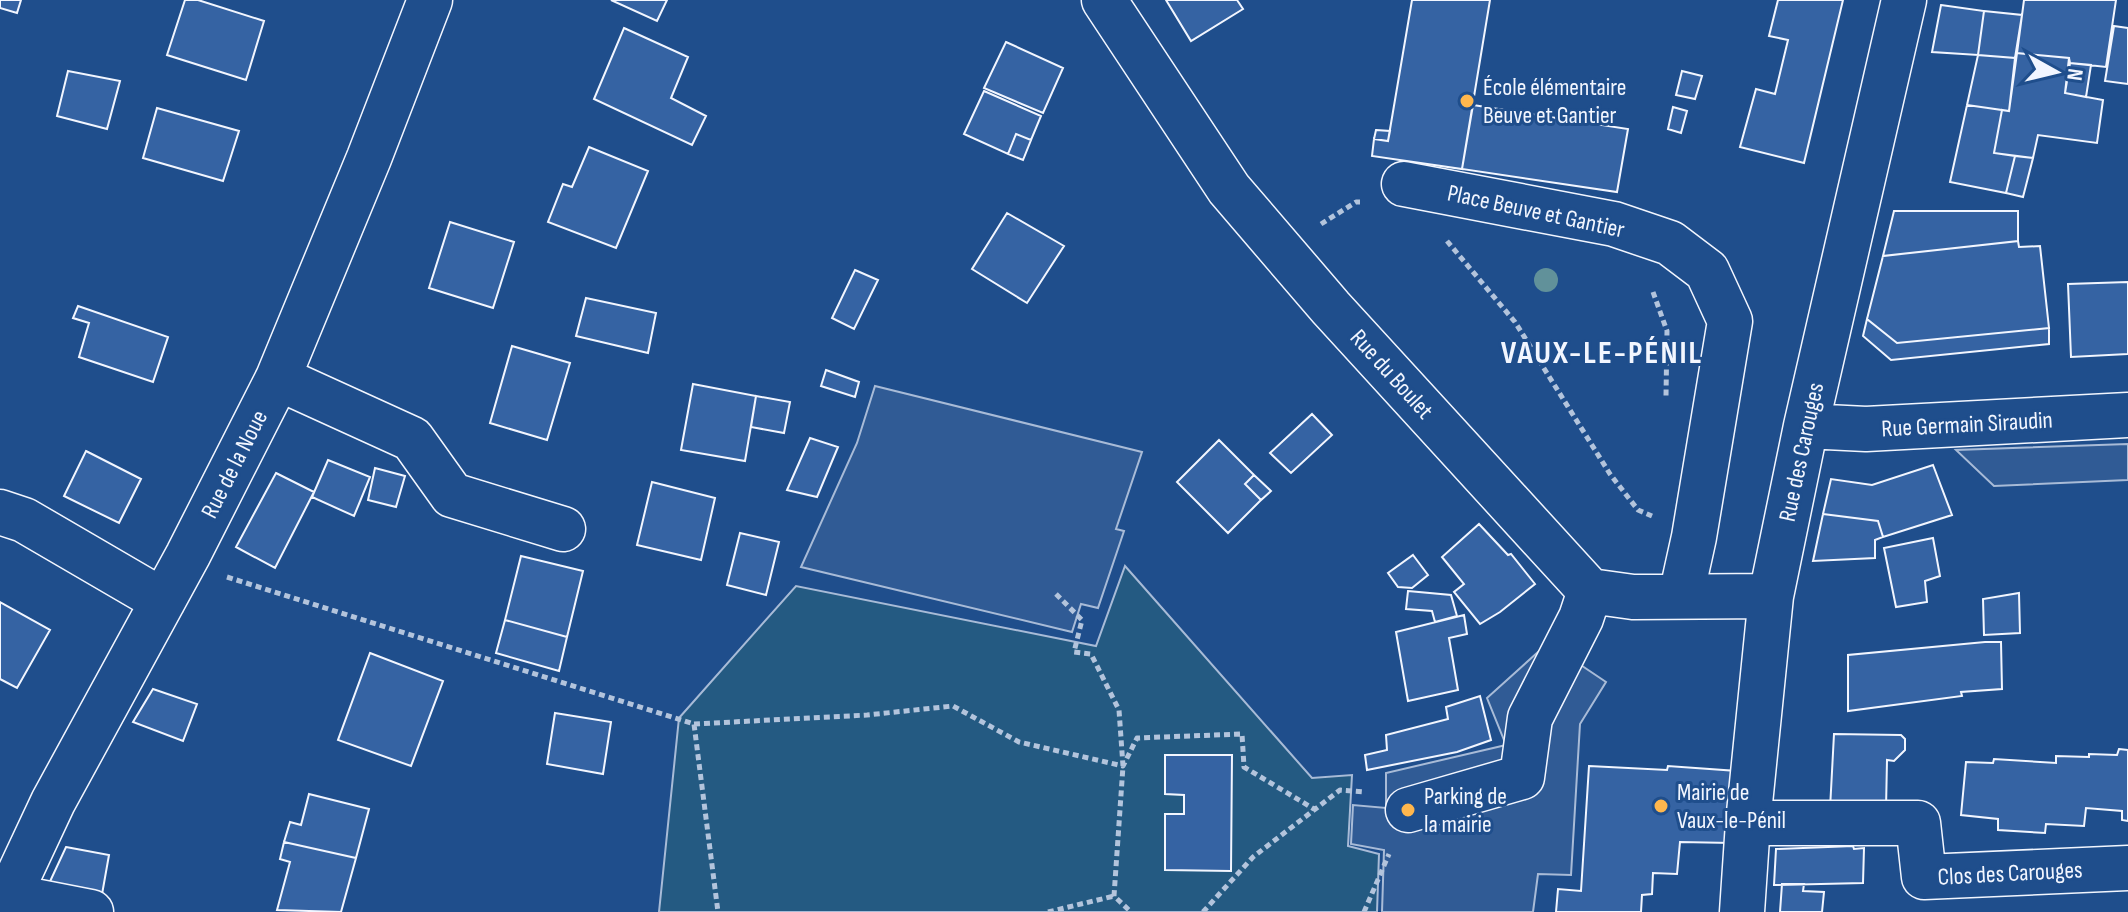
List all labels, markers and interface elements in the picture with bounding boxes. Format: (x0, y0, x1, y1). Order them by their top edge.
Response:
north arrow (2016, 32, 2096, 112)
text: N (2060, 67, 2089, 82)
place label: École élémentaire Beuve et Gantier (1483, 73, 1626, 130)
marker: École élémentaire Beuve et Gantier (1458, 92, 1476, 110)
street label: Place Beuve et Gantier (1445, 179, 1627, 244)
street label: Rue du Boulet (1344, 324, 1439, 425)
district label: VAUX-LE-PÉNIL (1501, 334, 1703, 373)
street label: Rue des Carouges (1773, 380, 1830, 524)
street label: Rue de la Noue (195, 405, 274, 523)
street label: Rue Germain Siraudin (1881, 406, 2053, 443)
place label: Mairie de Vaux-le-Pénil (1677, 778, 1786, 835)
place label: Parking de la mairie (1424, 782, 1507, 839)
marker: Mairie de Vaux-le-Pénil (1652, 797, 1670, 815)
marker: Parking de la mairie (1399, 801, 1417, 819)
street label: Clos des Carouges (1937, 855, 2083, 892)

